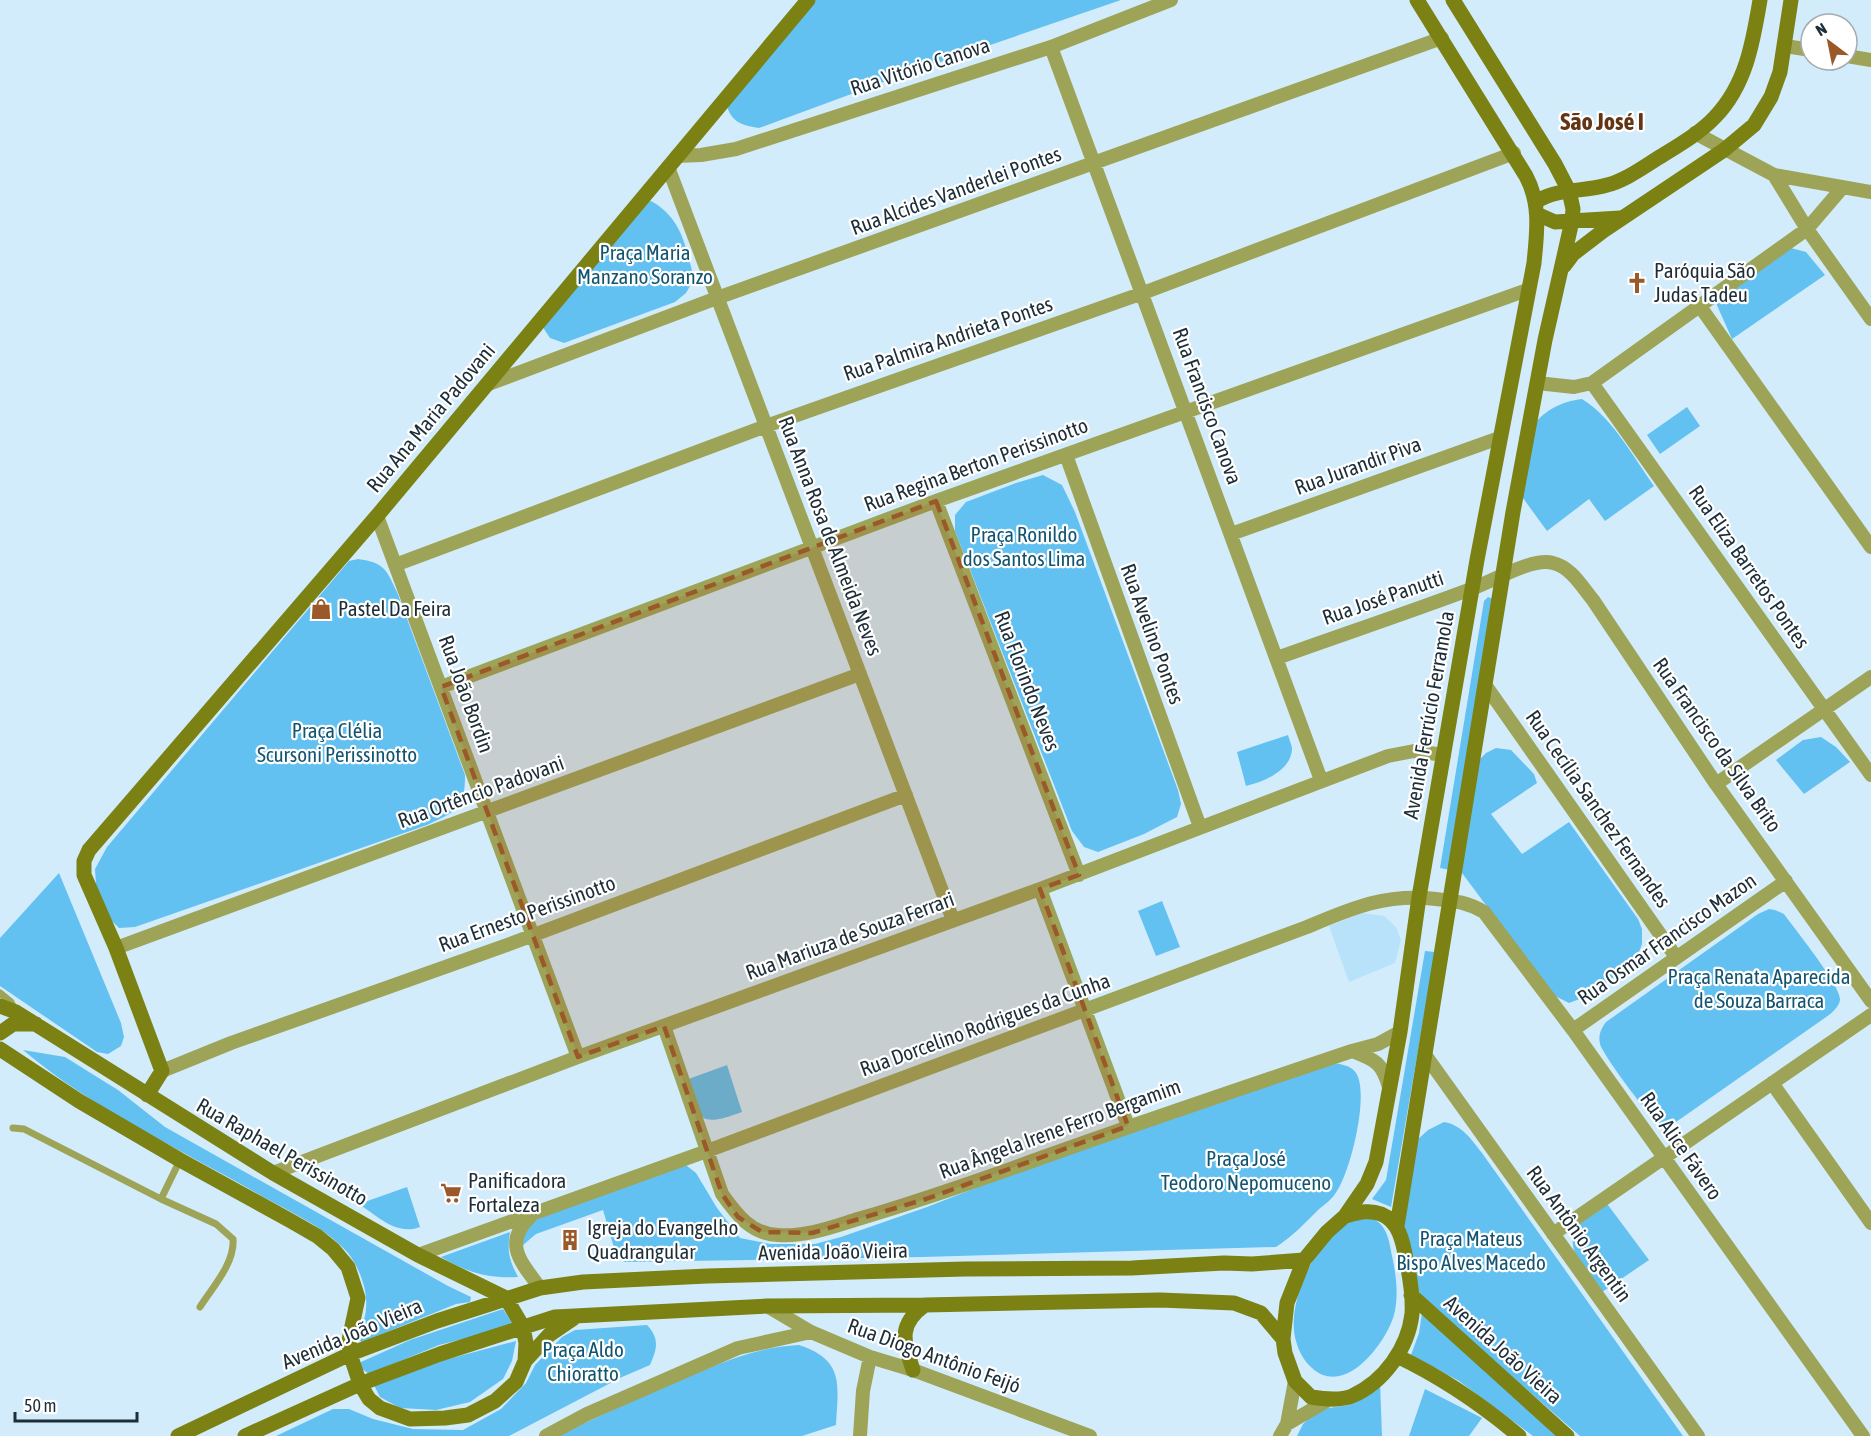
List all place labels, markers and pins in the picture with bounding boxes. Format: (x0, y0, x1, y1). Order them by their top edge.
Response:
place label: Paróquia São Judas Tadeu (1654, 258, 1756, 306)
church icon: Paróquia São Judas Tadeu (1625, 271, 1649, 295)
place label: Pastel Da Feira (338, 596, 451, 620)
shop icon: Pastel Da Feira (309, 597, 333, 621)
place label: Panificadora Fortaleza (468, 1168, 566, 1216)
supermarket icon: Panificadora Fortaleza (439, 1181, 463, 1205)
place label: Igreja do Evangelho Quadrangular (587, 1215, 738, 1263)
building icon: Igreja do Evangelho Quadrangular (558, 1228, 582, 1252)

